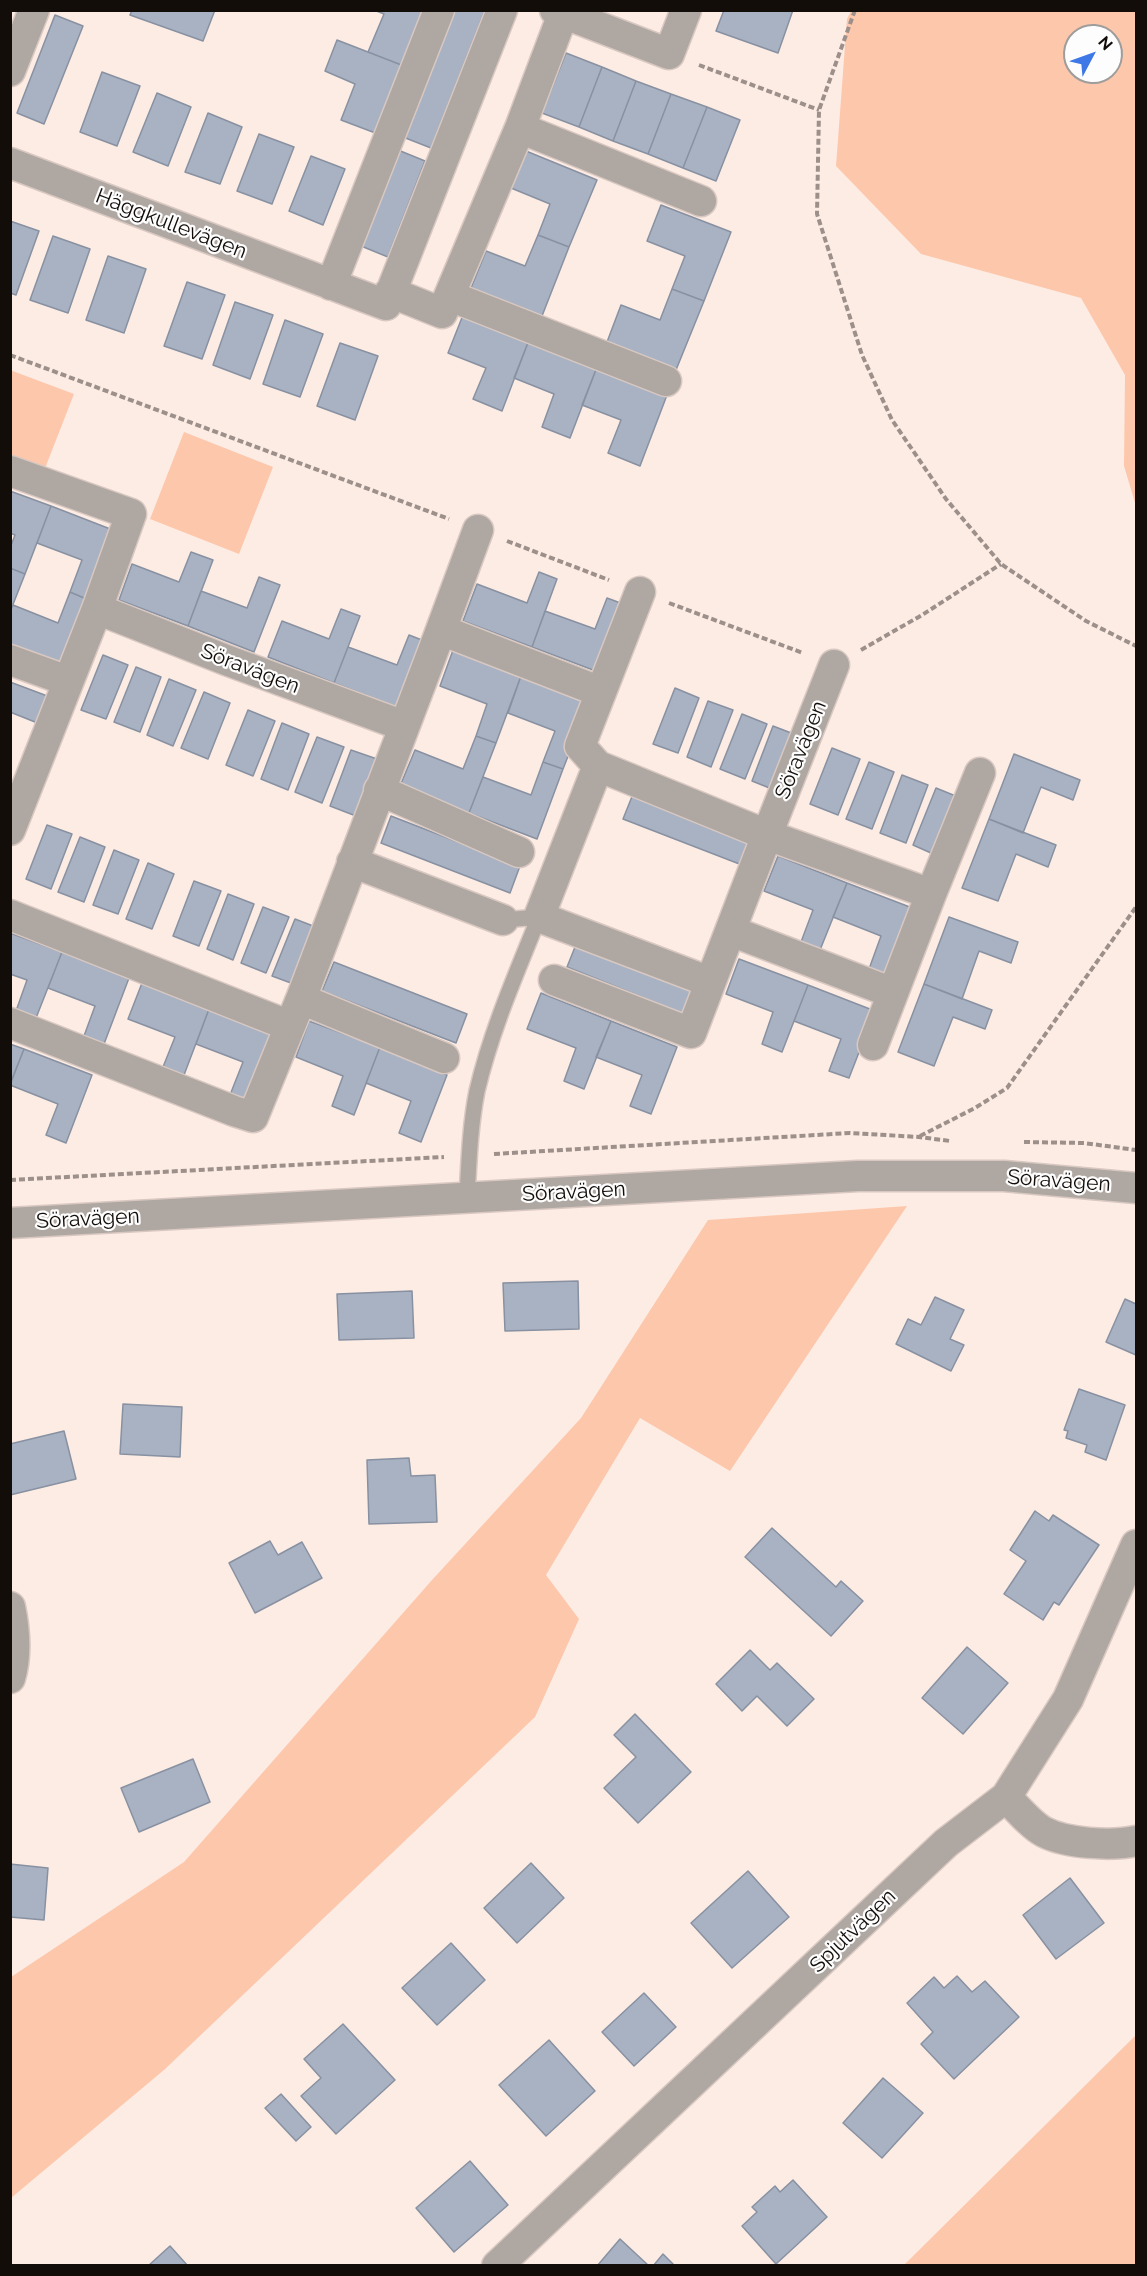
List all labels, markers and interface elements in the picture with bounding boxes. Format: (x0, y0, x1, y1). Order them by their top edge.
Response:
north arrow (1063, 24, 1123, 84)
text: N (1094, 32, 1117, 54)
street label: Häggkullevägen (92, 184, 250, 264)
street label: Söravägen (197, 639, 303, 699)
street label: Söravägen (770, 697, 832, 803)
street label: Söravägen (1006, 1165, 1112, 1197)
street label: Söravägen (522, 1177, 626, 1207)
street label: Söravägen (36, 1204, 140, 1234)
street label: Spjutvägen (805, 1884, 901, 1978)

